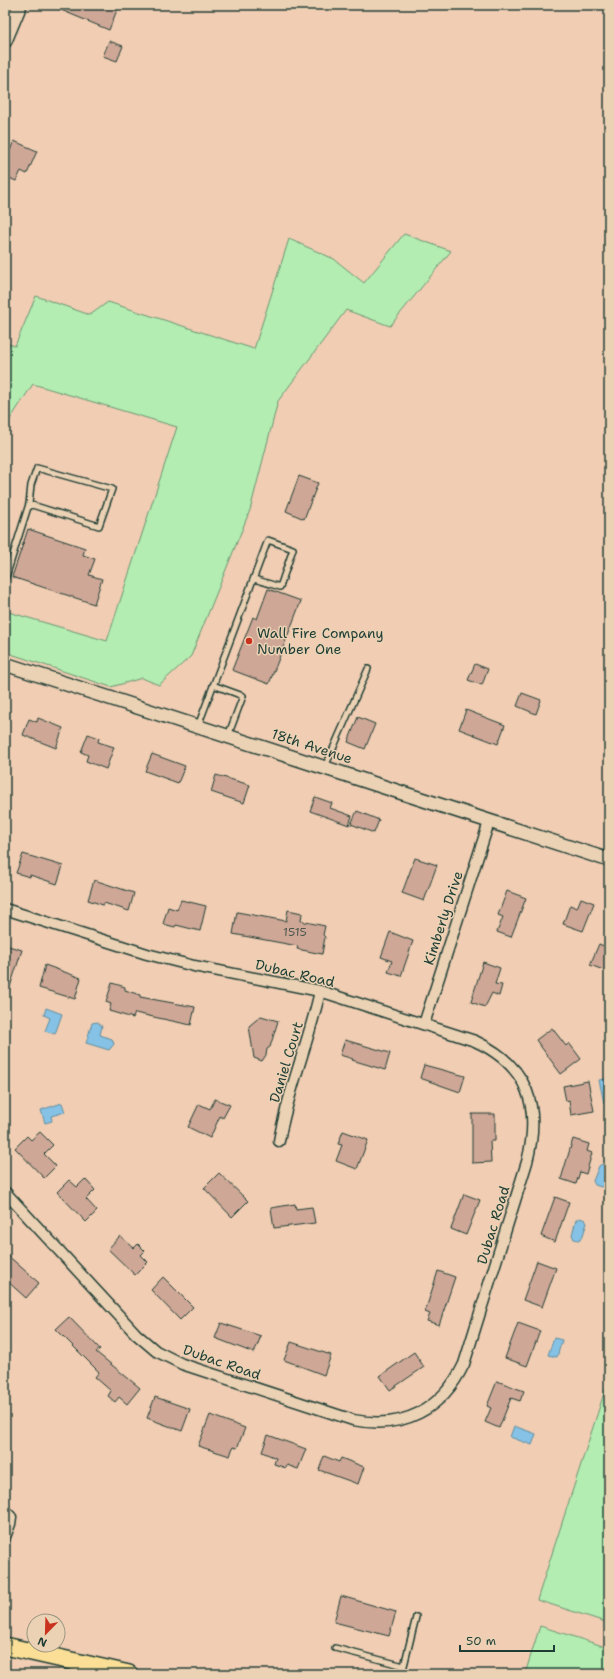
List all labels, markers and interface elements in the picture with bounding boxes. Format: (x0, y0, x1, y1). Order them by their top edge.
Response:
place label: Wall Fire Company Number One (257, 624, 384, 658)
marker: Wall Fire Company Number One (244, 636, 254, 646)
street label: 18th Avenue (269, 724, 355, 768)
street label: Kimberly Drive (419, 869, 467, 967)
house number: 1515 (283, 924, 307, 940)
street label: Dubac Road (253, 955, 337, 991)
street label: Daniel Court (265, 1019, 307, 1105)
street label: Dubac Road (473, 1183, 513, 1266)
street label: Dubac Road (181, 1340, 263, 1384)
north arrow (26, 1613, 66, 1653)
scale bar (460, 1627, 554, 1653)
text: N (35, 1633, 49, 1650)
text: 50 m (466, 1633, 496, 1649)

